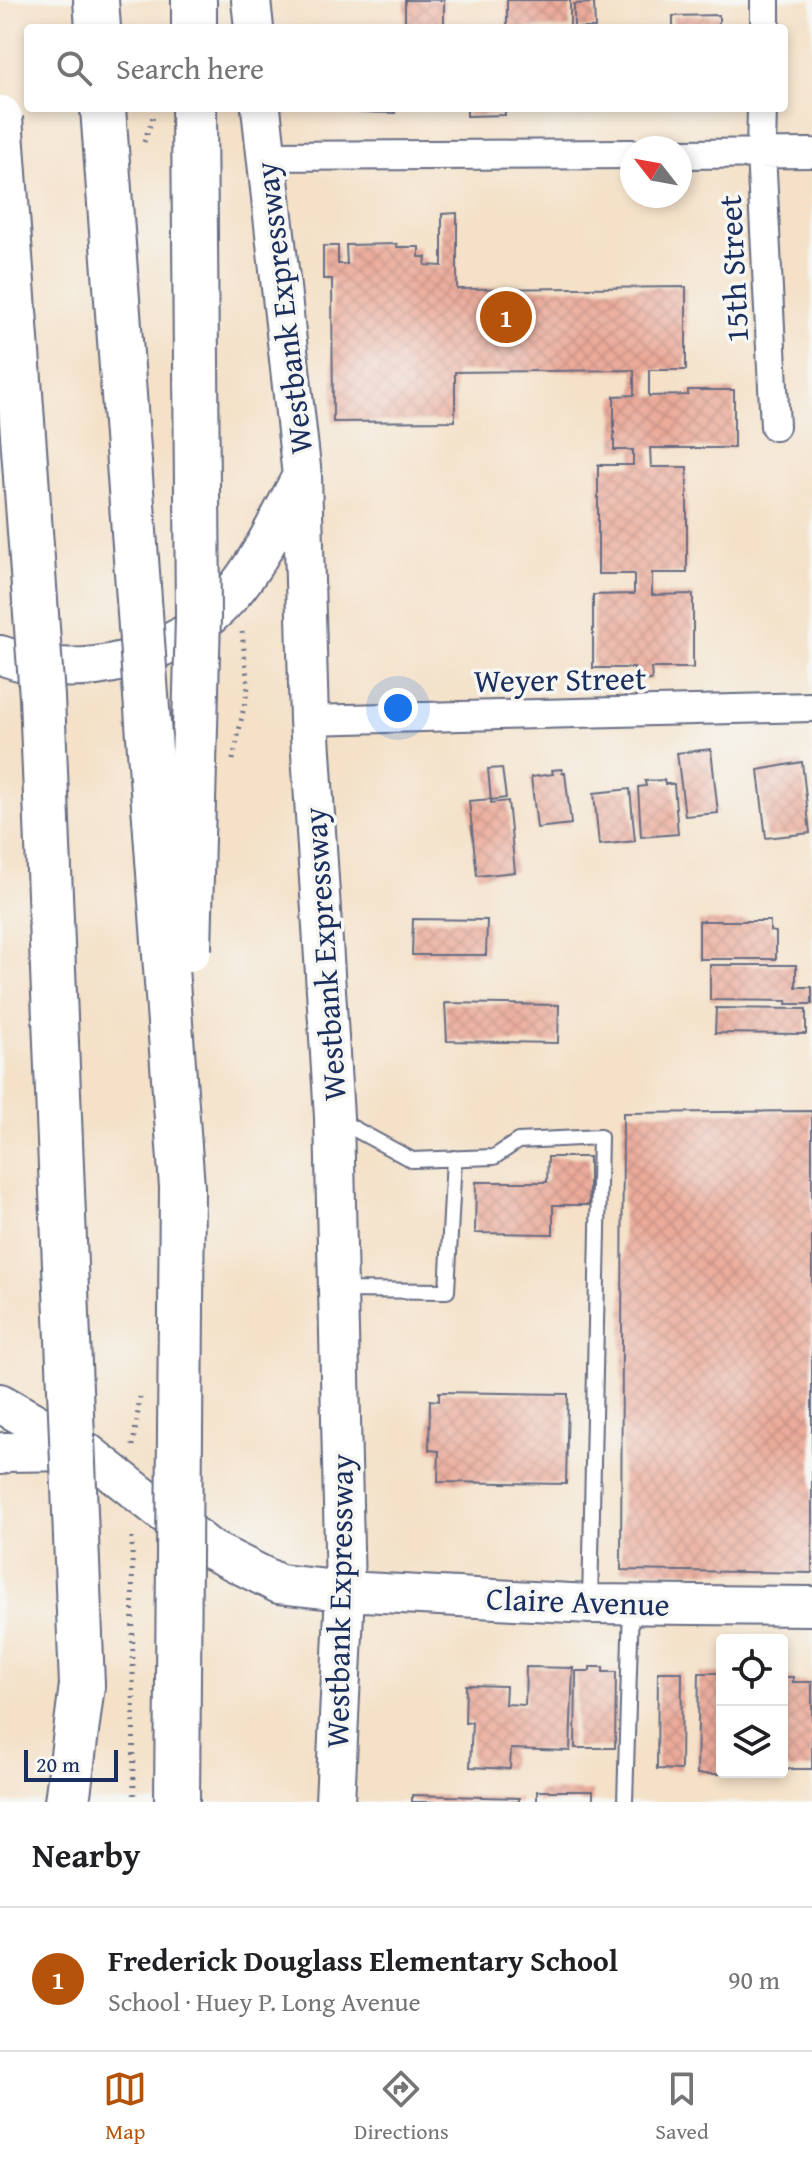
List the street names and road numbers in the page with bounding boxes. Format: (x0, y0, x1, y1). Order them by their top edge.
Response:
street label: Westbank Expressway (242, 159, 324, 457)
street label: 15th Street (706, 194, 760, 344)
street label: Weyer Street (473, 654, 647, 704)
street label: Westbank Expressway (290, 806, 358, 1102)
street label: Westbank Expressway (313, 1454, 365, 1748)
street label: Claire Avenue (485, 1574, 671, 1628)

